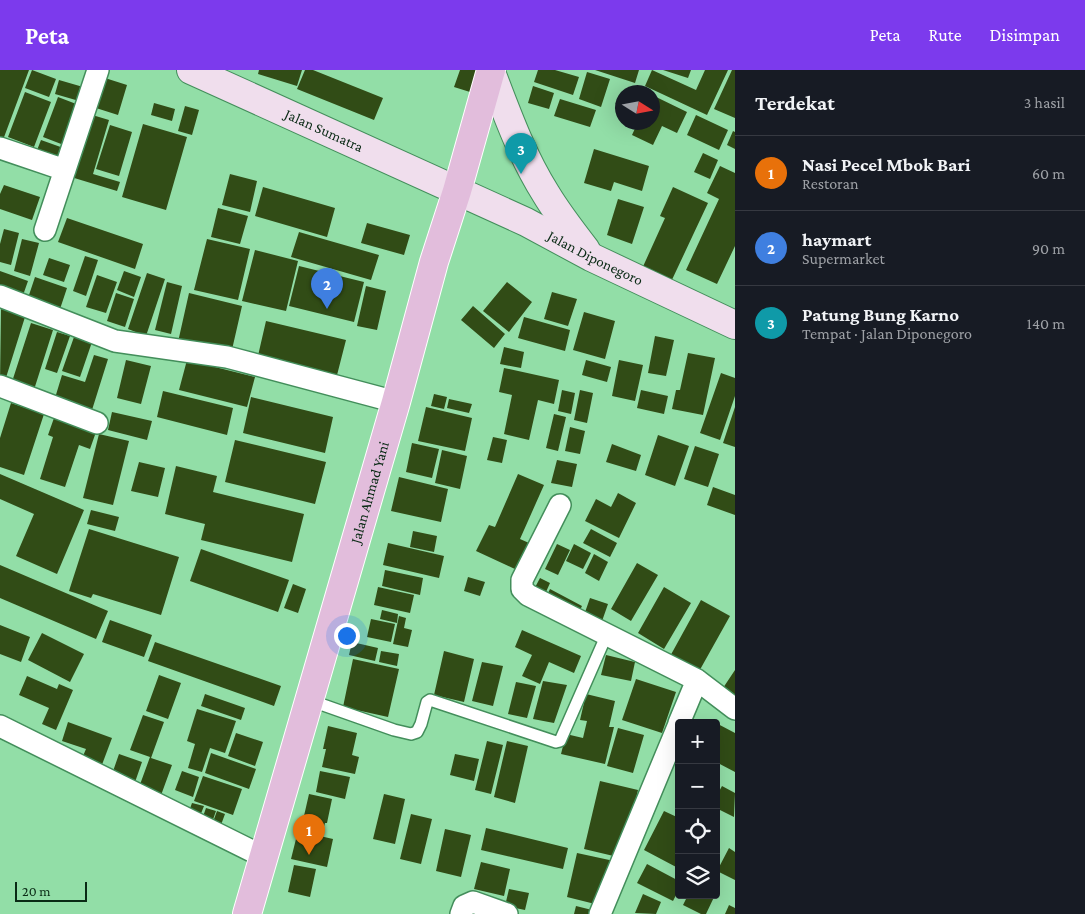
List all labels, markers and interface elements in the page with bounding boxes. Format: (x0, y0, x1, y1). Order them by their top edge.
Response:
text: Peta (25, 22, 69, 49)
text: Peta (870, 25, 901, 45)
text: Rute (929, 25, 962, 45)
text: Disimpan (990, 25, 1060, 45)
north arrow (615, 85, 660, 130)
text: Terdekat (755, 91, 835, 115)
text: 3 hasil (1024, 94, 1065, 111)
street label: Jalan Sumatra (280, 105, 366, 155)
pin: 3 (505, 133, 537, 174)
text: Nasi Pecel Mbok Bari (802, 154, 971, 175)
text: 1 (768, 165, 774, 182)
text: 60 m (1032, 165, 1065, 182)
text: Restoran (802, 175, 858, 192)
street label: Jalan Diponegoro (543, 226, 645, 288)
text: haymart (802, 229, 871, 250)
text: 2 (767, 240, 775, 257)
text: 90 m (1032, 240, 1065, 257)
text: Supermarket (802, 250, 885, 267)
pin: 2 (311, 268, 343, 309)
text: Patung Bung Karno (802, 304, 959, 325)
text: 3 (767, 315, 775, 332)
text: 140 m (1027, 315, 1065, 332)
text: Tempat · Jalan Diponegoro (802, 325, 972, 342)
street label: Jalan Ahmad Yani (347, 440, 392, 548)
your location (334, 623, 360, 649)
map controls (675, 719, 720, 899)
button: + (675, 719, 720, 764)
button: − (675, 764, 720, 809)
button: locate (675, 809, 720, 854)
pin: 1 (293, 814, 325, 855)
button: layers (675, 854, 720, 899)
scale bar (15, 879, 88, 902)
text: 20 m (22, 883, 50, 899)

